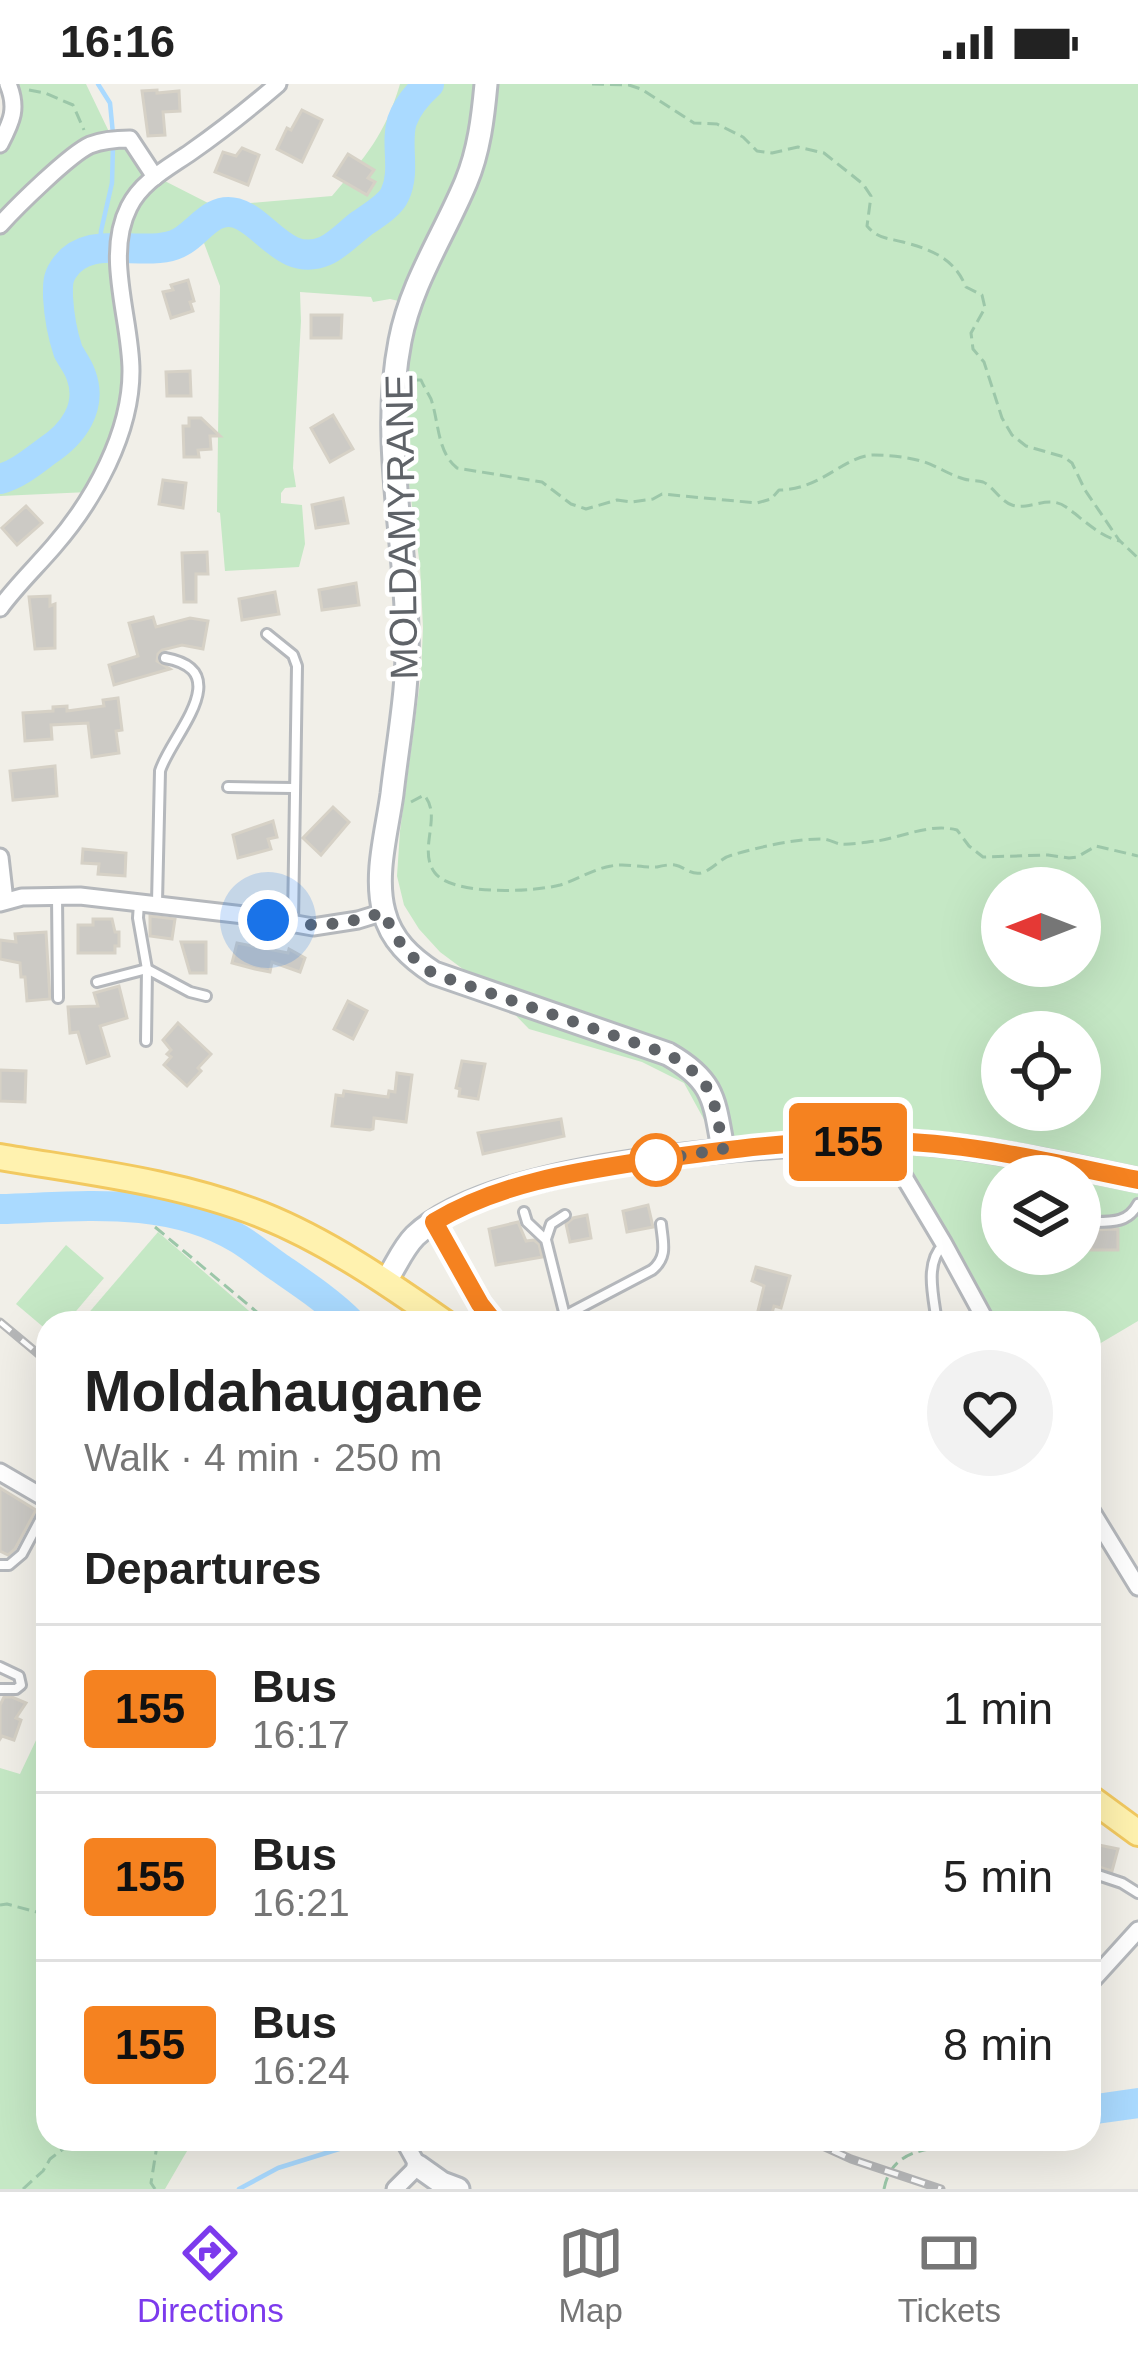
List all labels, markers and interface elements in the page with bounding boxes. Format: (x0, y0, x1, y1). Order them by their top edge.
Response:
text: 16:16 (60, 16, 175, 67)
street label: MOLDAMYRANE (377, 374, 426, 680)
north arrow (981, 867, 1101, 987)
map controls (981, 867, 1101, 1275)
your location (238, 890, 298, 950)
button: locate (981, 1011, 1101, 1131)
line badge: 155 (779, 1103, 917, 1181)
text: 155 (813, 1118, 883, 1165)
unlabelled marker (631, 1135, 681, 1185)
button: layers (981, 1155, 1101, 1275)
button: heart (927, 1350, 1053, 1476)
text: Moldahaugane (84, 1359, 483, 1423)
text: Walk · 4 min · 250 m (84, 1436, 442, 1479)
text: Departures (84, 1543, 322, 1594)
text: Bus (252, 1661, 337, 1712)
text: 1 min (943, 1683, 1053, 1734)
text: 155 (115, 1685, 185, 1732)
text: 16:17 (252, 1713, 350, 1756)
text: Bus (252, 1829, 337, 1880)
text: 5 min (943, 1851, 1053, 1902)
text: 155 (115, 1853, 185, 1900)
text: 16:21 (252, 1881, 350, 1924)
text: Bus (252, 1997, 337, 2048)
text: 8 min (943, 2019, 1053, 2070)
text: 155 (115, 2021, 185, 2068)
text: 16:24 (252, 2049, 350, 2092)
tab: Directions (137, 2220, 284, 2330)
tab: Map (558, 2220, 624, 2330)
tab: Tickets (898, 2220, 1001, 2330)

